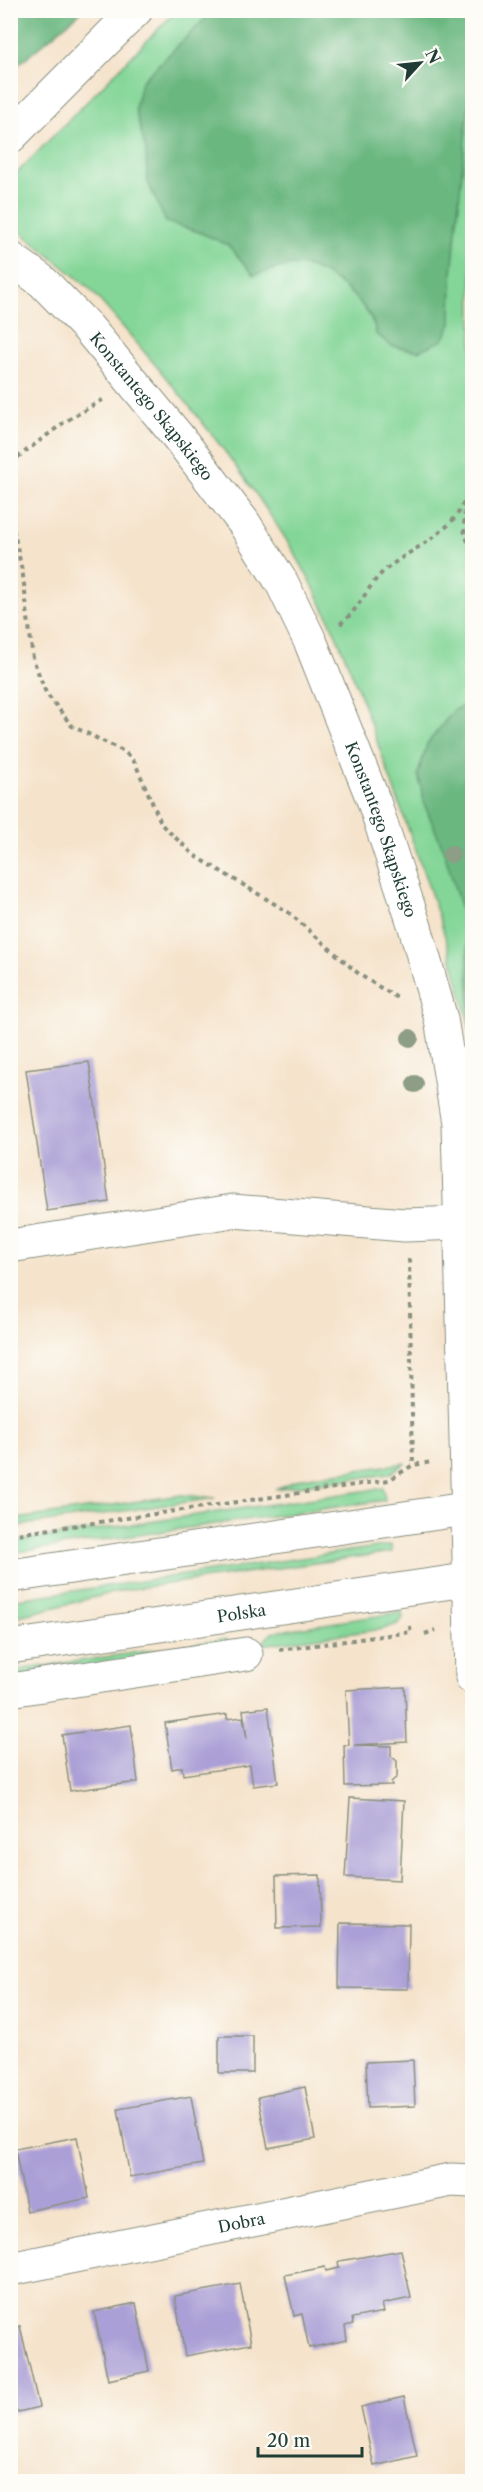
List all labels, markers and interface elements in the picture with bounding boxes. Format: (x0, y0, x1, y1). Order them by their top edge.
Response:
north arrow (390, 33, 450, 93)
text: N (421, 45, 445, 67)
street label: Konstantego Skąpskiego (86, 328, 218, 484)
street label: Konstantego Skąpskiego (341, 739, 421, 920)
street label: Polska (216, 1599, 268, 1626)
street label: Dobra (216, 2208, 267, 2237)
scale bar (258, 2420, 362, 2458)
text: 20 m (267, 2430, 311, 2452)

